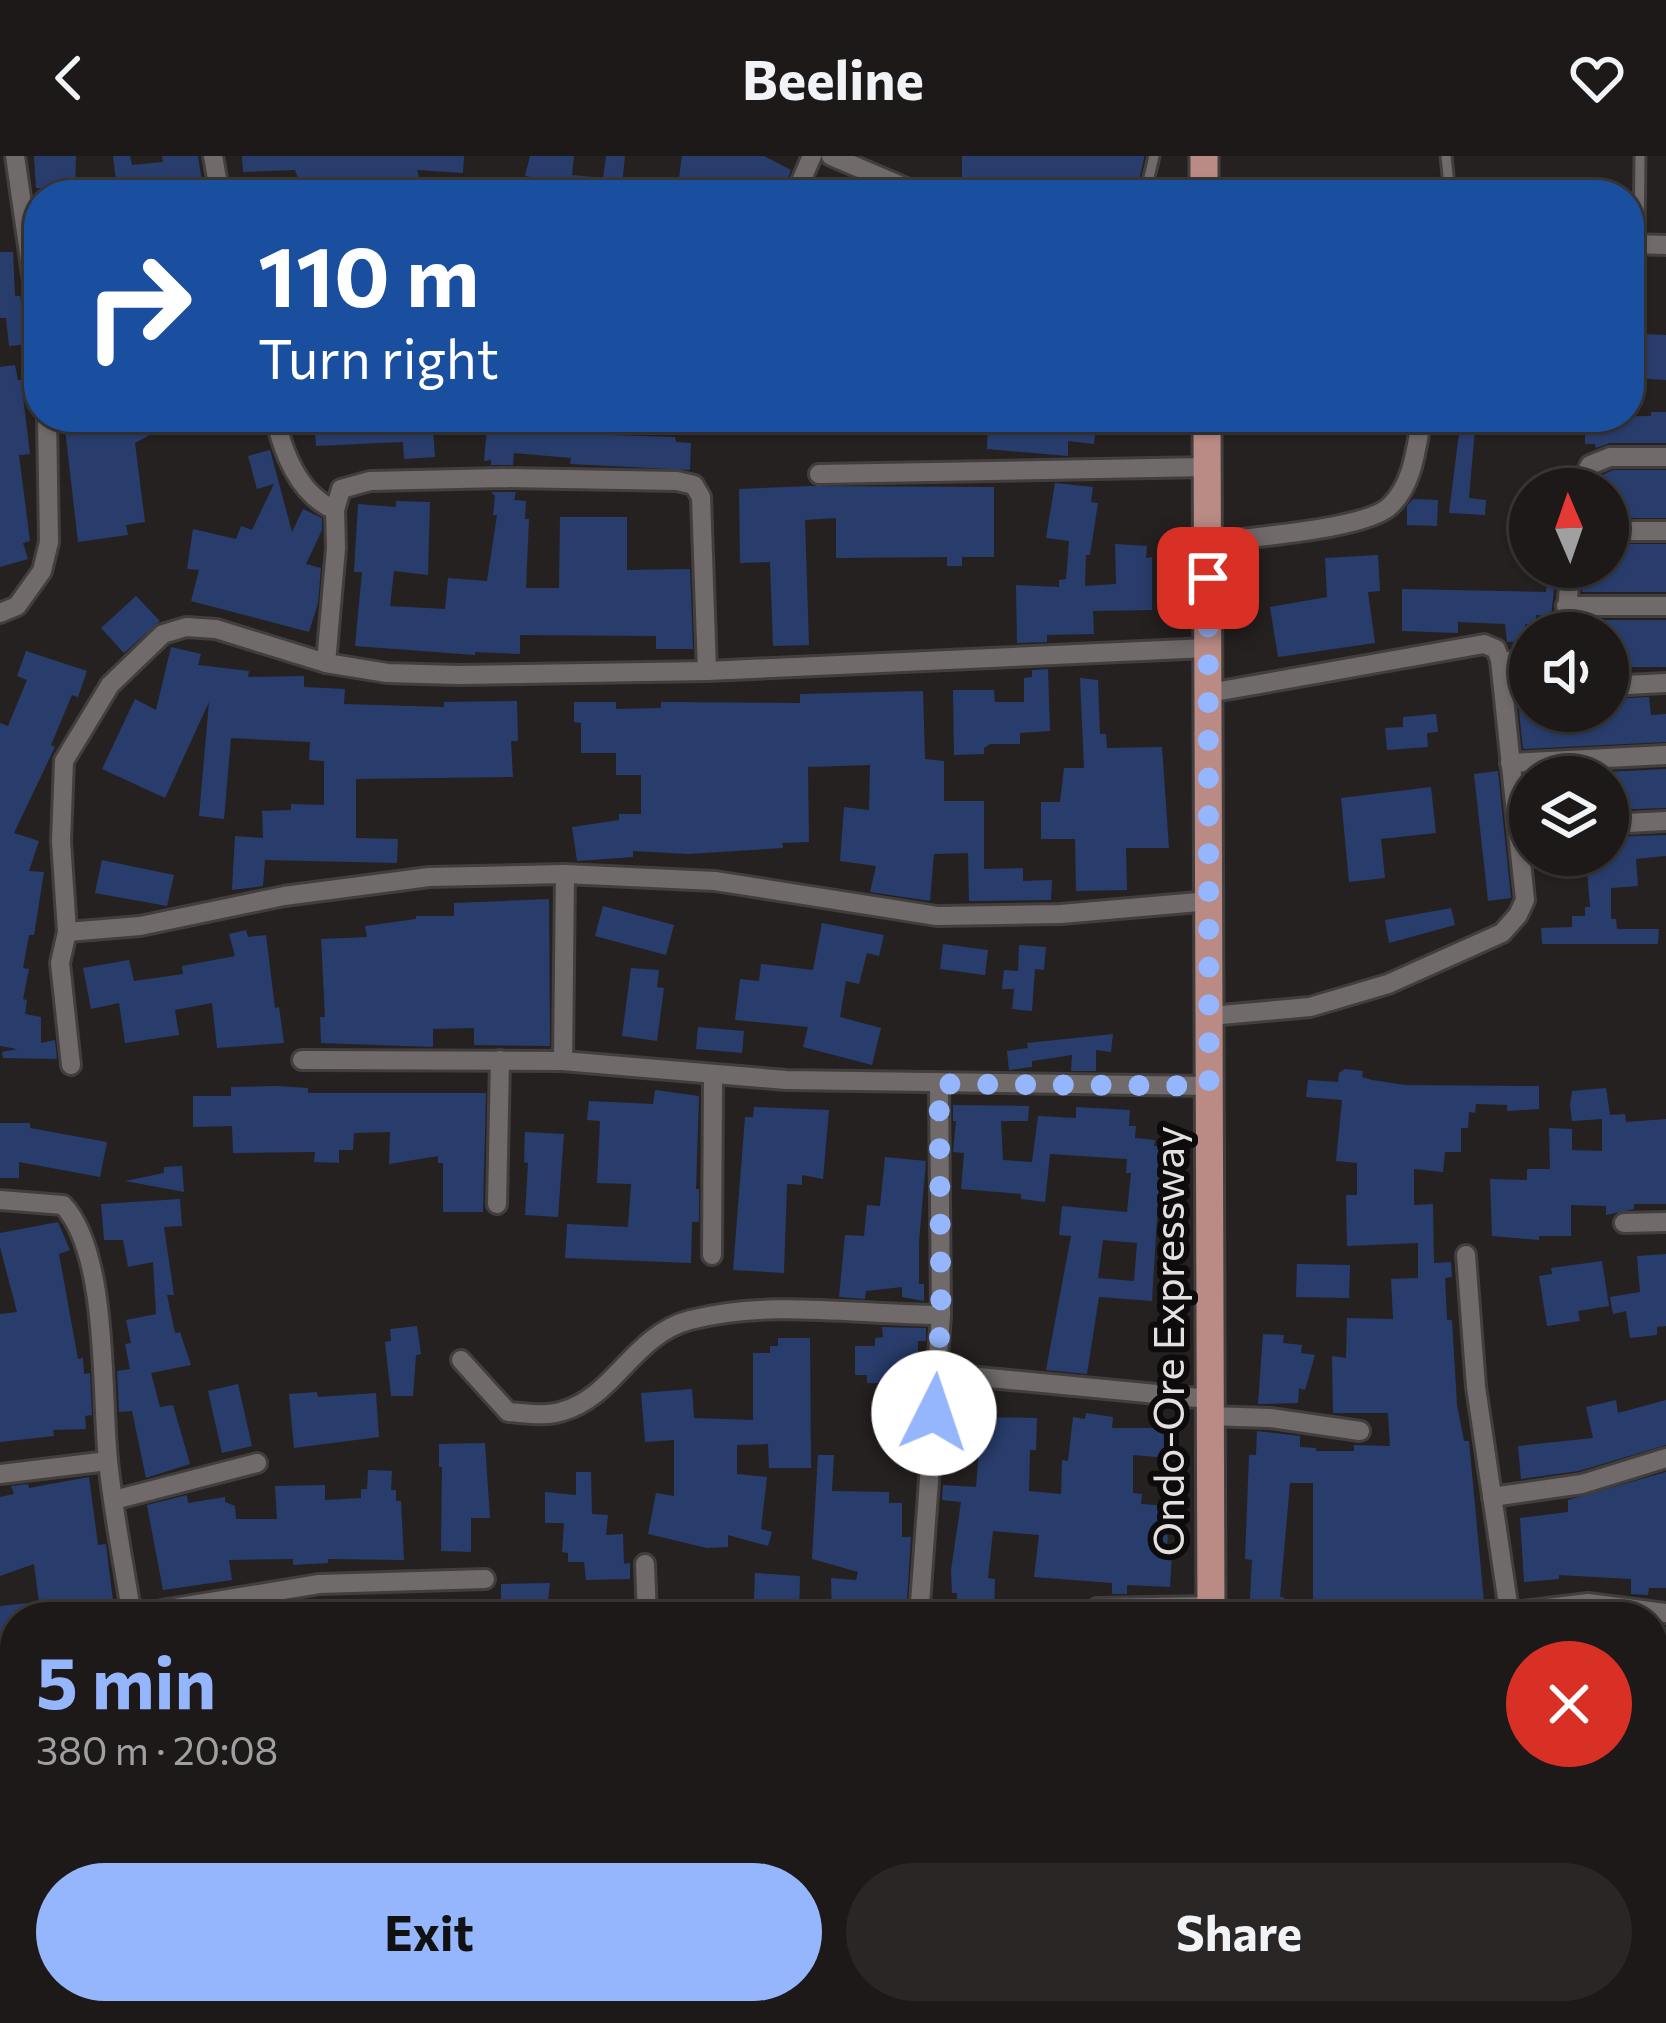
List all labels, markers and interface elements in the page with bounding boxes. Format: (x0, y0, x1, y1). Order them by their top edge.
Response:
icon: back (36, 45, 102, 111)
text: Beeline (742, 45, 924, 111)
icon: heart (1564, 45, 1630, 111)
text: 110 m (258, 222, 479, 324)
icon: right (60, 228, 216, 384)
text: Turn right (258, 324, 499, 390)
north arrow (1509, 468, 1629, 588)
map controls (1509, 468, 1629, 876)
pin (1157, 527, 1259, 629)
icon: arrive (1175, 545, 1241, 611)
button: sound (1509, 612, 1629, 732)
button: layers (1509, 756, 1629, 876)
street label: Ondo-Ore Expressway (1141, 1126, 1193, 1556)
position arrow (871, 1350, 997, 1476)
text: 5 min (36, 1636, 216, 1724)
button: close (1506, 1641, 1632, 1767)
text: 380 m · 20:08 (36, 1725, 278, 1773)
button: Exit (36, 1863, 822, 2001)
button: Share (846, 1863, 1632, 2001)

